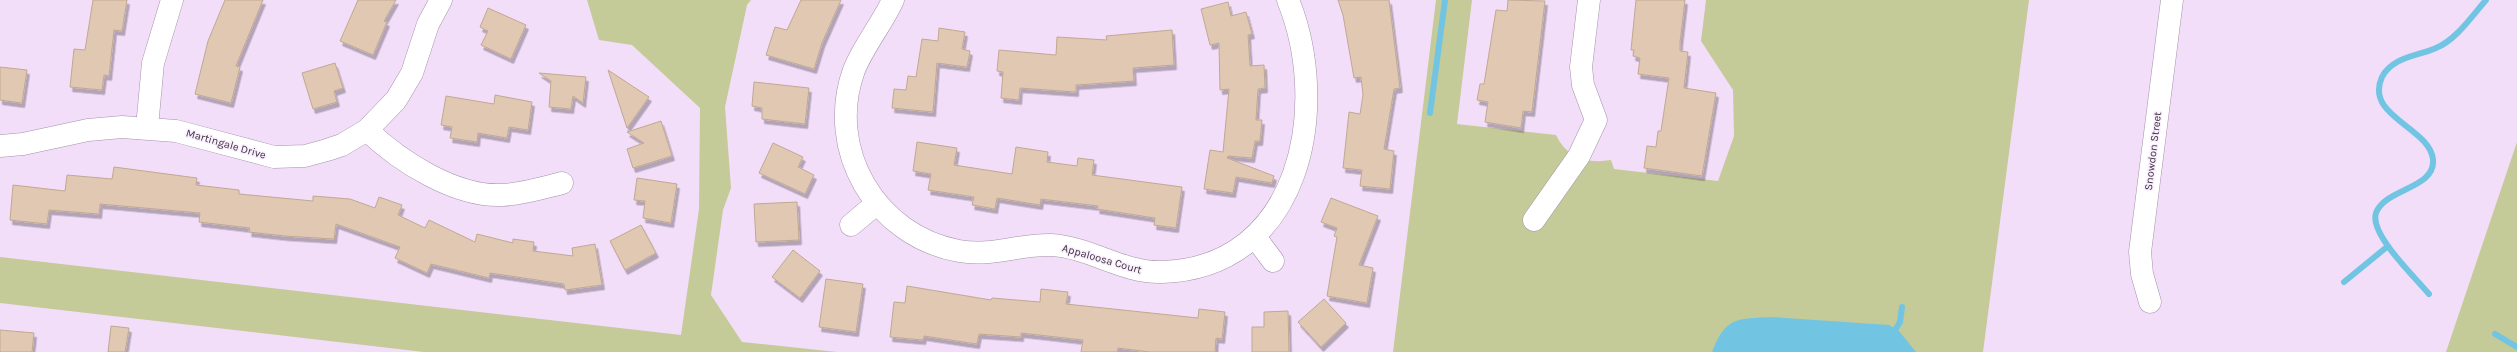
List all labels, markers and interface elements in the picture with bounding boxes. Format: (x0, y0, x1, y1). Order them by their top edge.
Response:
street label: Snowdon Street (2142, 111, 2164, 191)
street label: Martingale Drive (184, 126, 268, 162)
street label: Appaloosa Court (1061, 241, 1143, 277)

